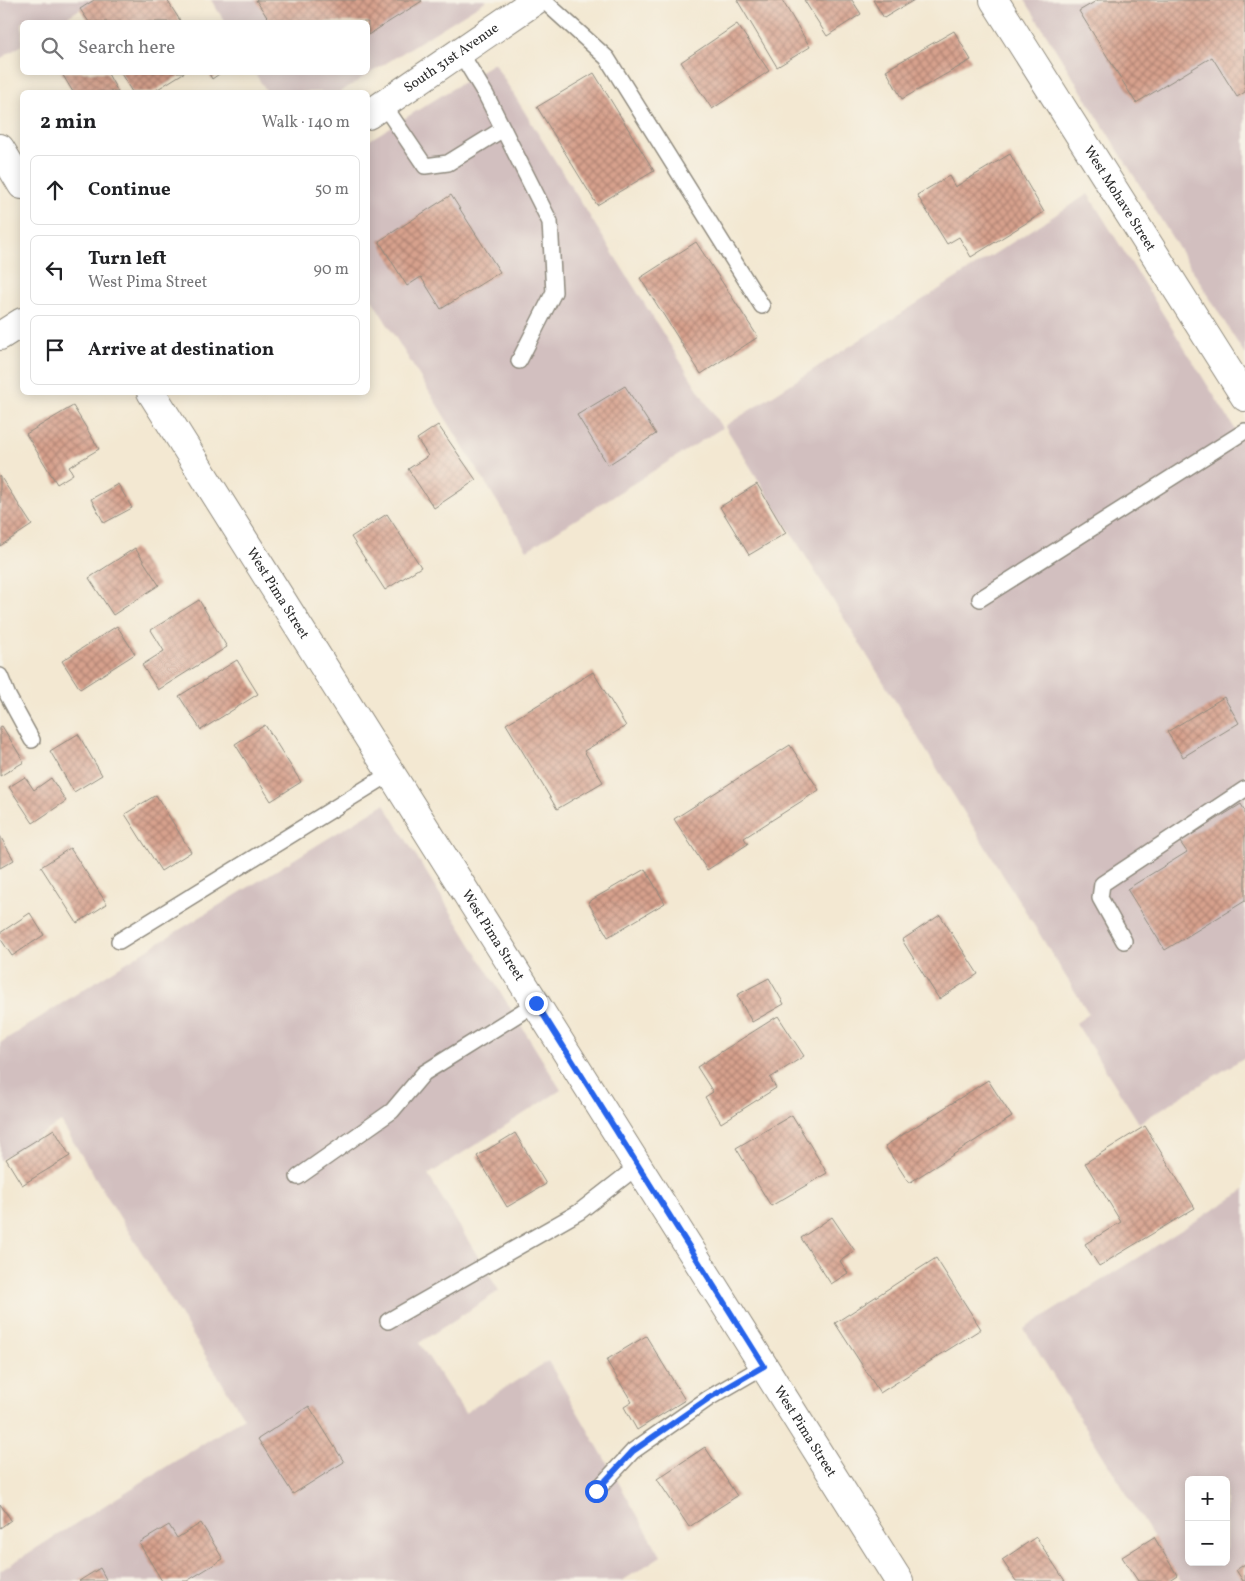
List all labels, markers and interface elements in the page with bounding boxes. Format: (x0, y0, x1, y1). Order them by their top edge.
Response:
street label: South 31st Avenue (400, 18, 503, 97)
search box (20, 20, 370, 75)
icon: search (38, 34, 66, 62)
text: Search here (78, 35, 175, 61)
text: 2 min (40, 108, 97, 137)
text: Walk · 140 m (262, 112, 350, 134)
street label: West Mohave Street (1079, 142, 1160, 255)
icon: ahead (41, 176, 69, 204)
text: Continue (88, 177, 171, 203)
text: 50 m (315, 179, 349, 201)
text: Turn left (88, 246, 167, 272)
icon: left (41, 256, 69, 284)
text: 90 m (313, 259, 349, 281)
text: West Pima Street (88, 272, 207, 294)
icon: arrive (41, 336, 69, 364)
text: Arrive at destination (88, 337, 274, 363)
street label: West Pima Street (242, 544, 314, 643)
street label: West Pima Street (457, 886, 529, 985)
route end (525, 992, 548, 1015)
street label: West Pima Street (769, 1382, 841, 1481)
map controls (1185, 1476, 1230, 1566)
button: + (1185, 1476, 1230, 1521)
route start (585, 1480, 608, 1503)
button: − (1185, 1521, 1230, 1566)

